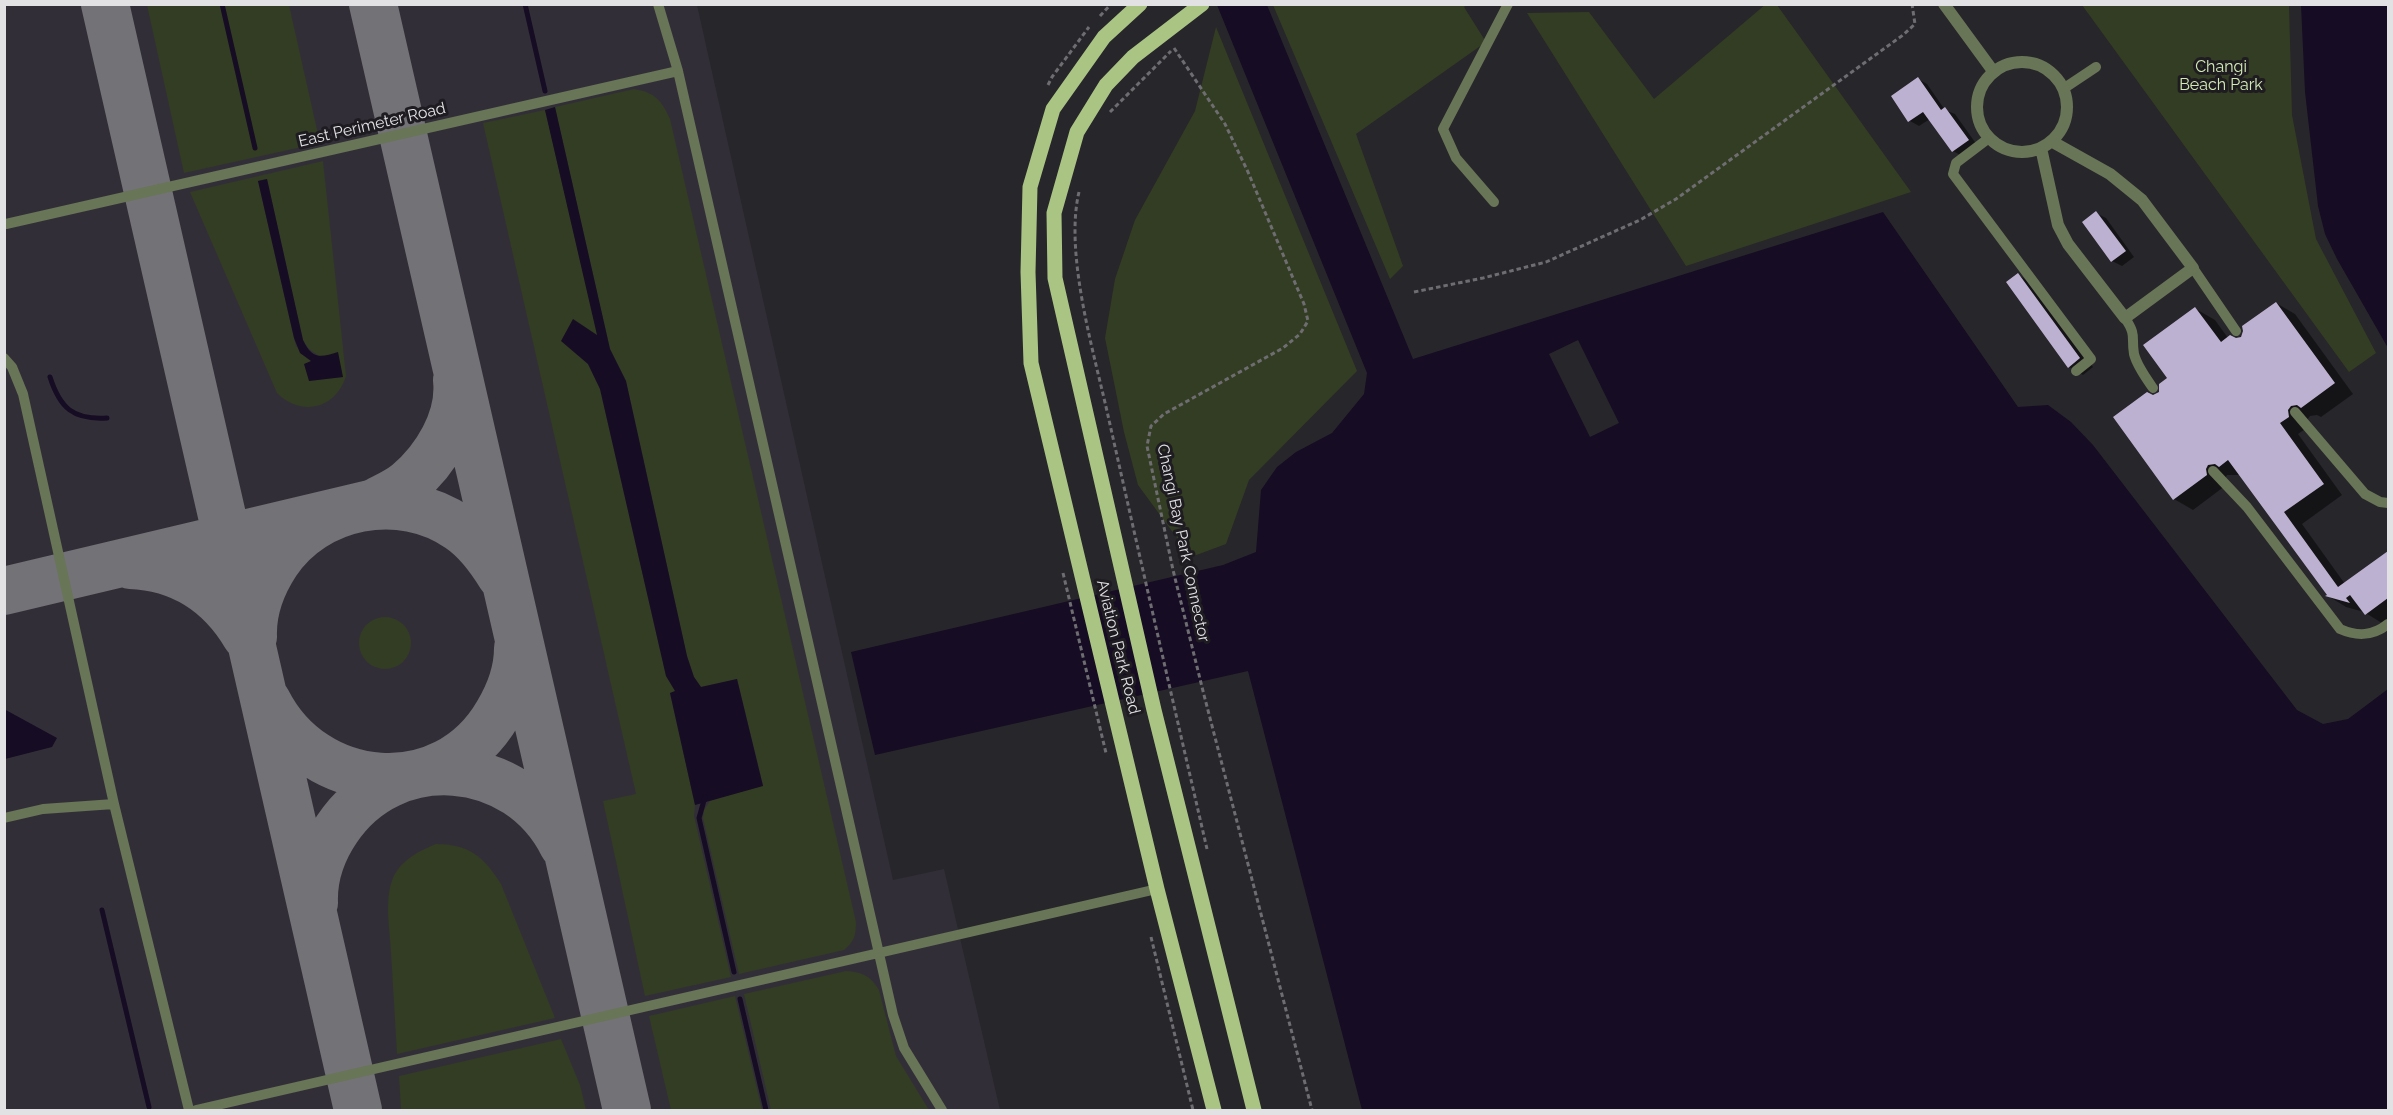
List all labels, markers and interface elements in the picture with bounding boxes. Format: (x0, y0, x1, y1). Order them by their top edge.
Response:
park label: Changi Beach Park (2179, 57, 2263, 95)
street label: East Perimeter Road (296, 99, 448, 151)
street label: Changi Bay Park Connector (1153, 442, 1213, 644)
street label: Aviation Park Road (1092, 578, 1144, 716)

